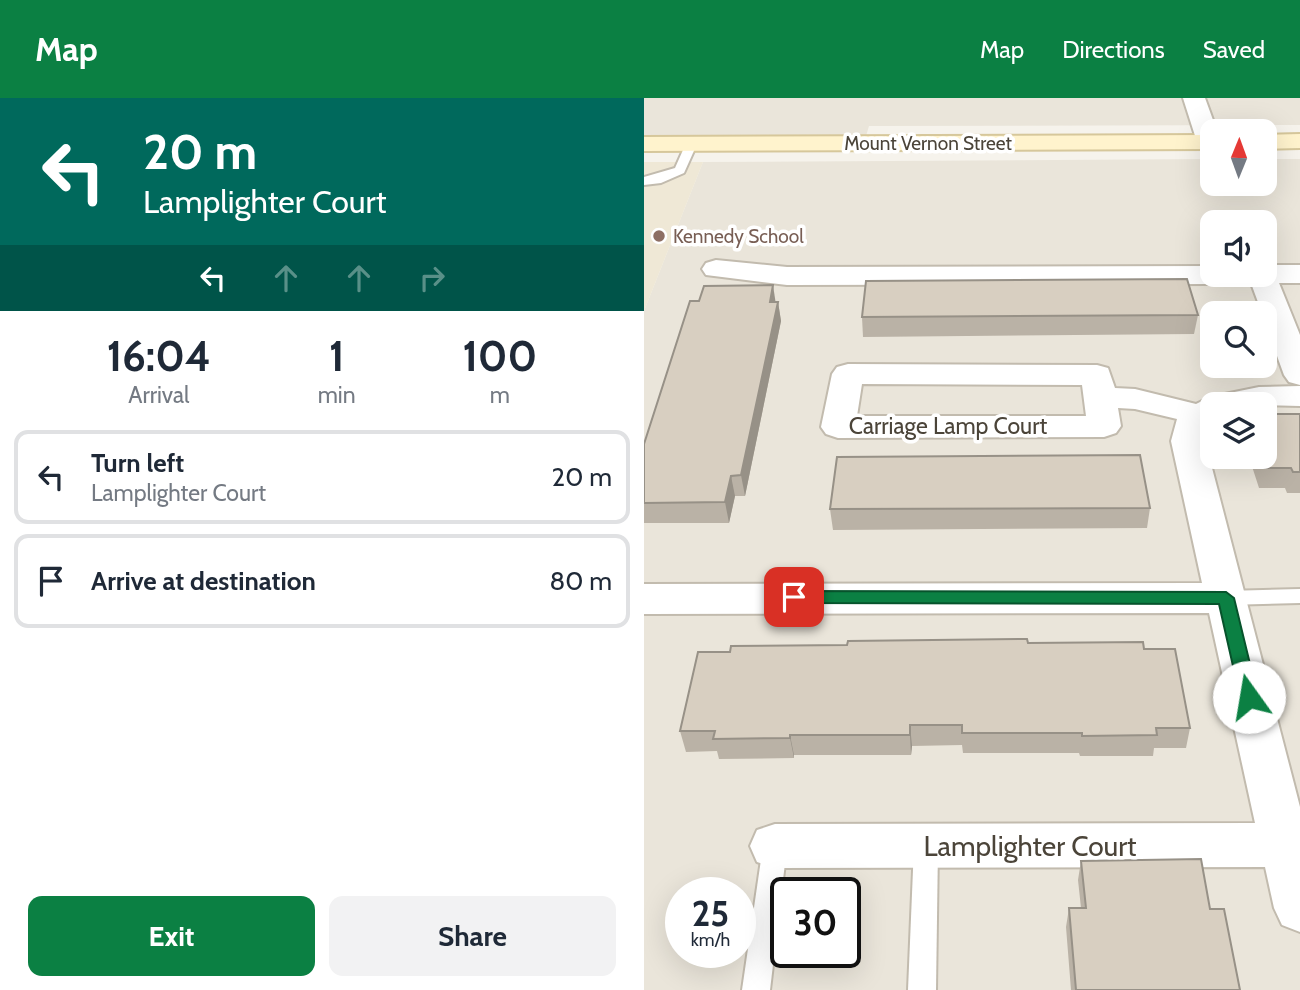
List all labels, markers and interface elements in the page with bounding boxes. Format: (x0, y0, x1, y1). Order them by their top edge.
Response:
text: Map (35, 29, 98, 69)
text: Map (980, 35, 1024, 64)
text: Directions (1062, 35, 1165, 64)
text: Saved (1203, 35, 1265, 64)
north arrow (1200, 119, 1278, 196)
map controls (1200, 119, 1277, 469)
text: 20 m (143, 122, 257, 181)
icon: left (28, 126, 119, 217)
street label: Mount Vernon Street (844, 132, 1012, 155)
text: Lamplighter Court (143, 182, 387, 221)
button: sound (1200, 210, 1277, 287)
place label: Kennedy School (673, 225, 804, 248)
marker: Kennedy School (651, 228, 667, 244)
icon: left (194, 259, 232, 297)
icon: ahead (267, 259, 305, 297)
icon: ahead (340, 259, 378, 297)
icon: right (413, 259, 451, 297)
button: search (1200, 301, 1277, 378)
text: 16:04 (107, 330, 211, 382)
text: 1 (329, 330, 344, 382)
text: 100 (462, 330, 537, 382)
text: Arrival (128, 381, 189, 409)
text: min (318, 381, 356, 409)
text: m (490, 381, 510, 409)
button: layers (1200, 392, 1277, 469)
street label: Carriage Lamp Court (849, 412, 1047, 440)
text: Turn left (91, 447, 184, 479)
icon: left (32, 458, 70, 496)
text: 20 m (552, 461, 612, 493)
text: Lamplighter Court (91, 479, 266, 507)
icon: arrive (32, 562, 70, 600)
text: Arrive at destination (91, 565, 316, 597)
text: 80 m (549, 565, 612, 597)
pin (764, 567, 824, 627)
icon: arrive (775, 578, 813, 616)
position arrow (1212, 660, 1286, 734)
street label: Lamplighter Court (923, 829, 1137, 863)
speed limit sign: 30 (770, 877, 861, 968)
text: 25 (692, 892, 729, 935)
button: Exit (28, 896, 315, 976)
button: Share (329, 896, 616, 976)
text: km/h (691, 929, 730, 951)

